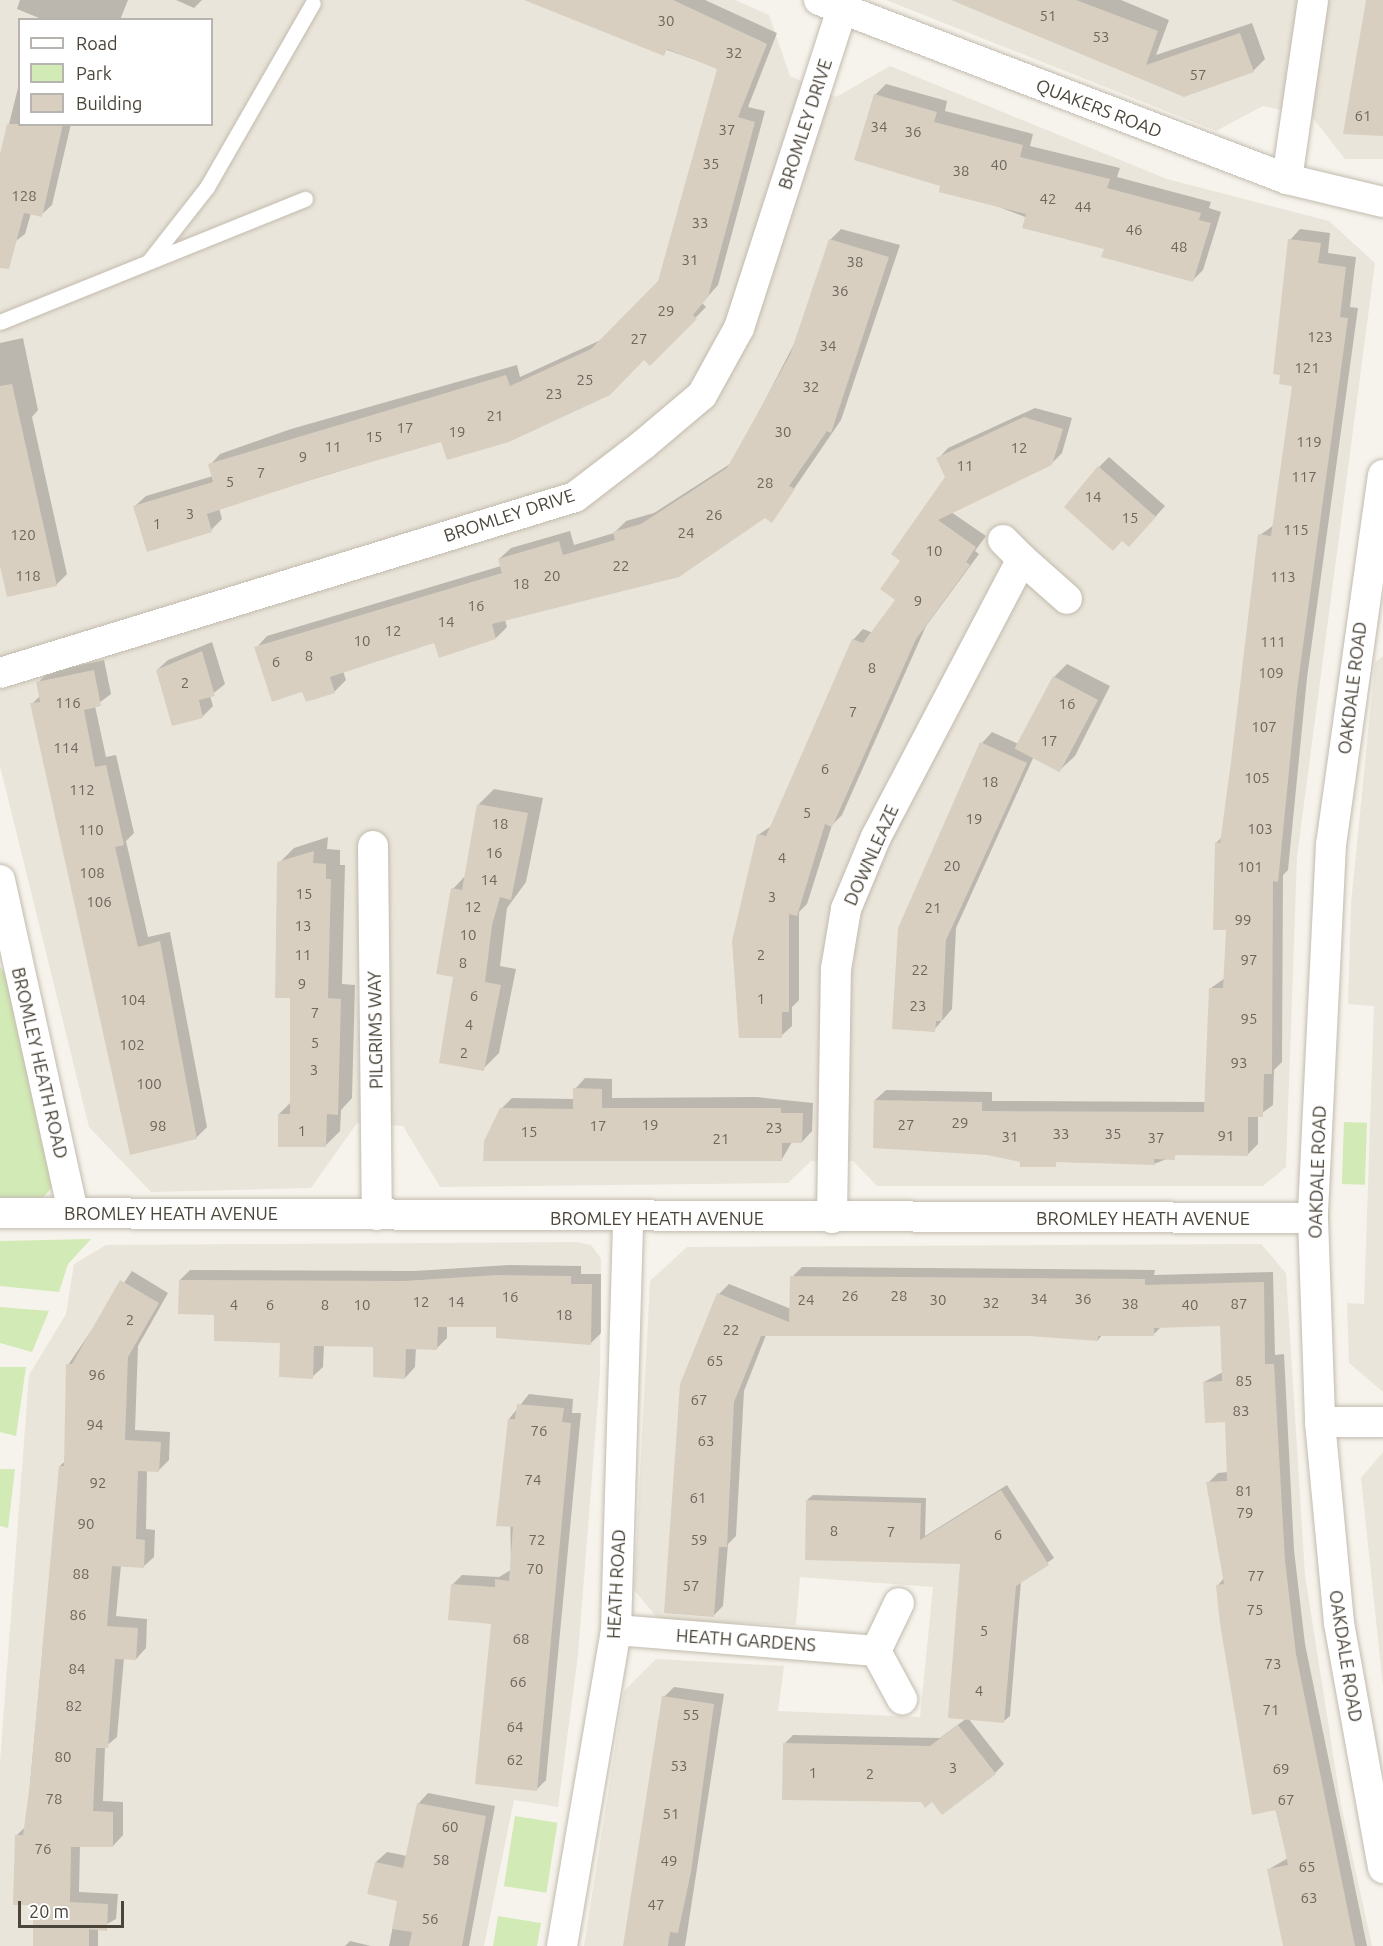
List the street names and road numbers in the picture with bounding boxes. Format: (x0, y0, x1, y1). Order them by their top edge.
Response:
street label: BROMLEY DRIVE (774, 56, 836, 192)
street label: QUAKERS ROAD (1033, 74, 1165, 142)
street label: BROMLEY DRIVE (441, 484, 577, 546)
street label: OAKDALE ROAD (1333, 620, 1371, 756)
street label: DOWNLEAZE (839, 801, 903, 909)
street label: BROMLEY HEATH ROAD (7, 965, 73, 1161)
street label: PILGRIMS WAY (363, 971, 387, 1089)
street label: OAKDALE ROAD (1304, 1105, 1330, 1239)
street label: BROMLEY HEATH AVENUE (64, 1202, 278, 1224)
street label: BROMLEY HEATH AVENUE (550, 1207, 764, 1229)
street label: BROMLEY HEATH AVENUE (1036, 1207, 1250, 1229)
street label: HEATH ROAD (602, 1529, 630, 1639)
street label: OAKDALE ROAD (1325, 1588, 1367, 1724)
street label: HEATH GARDENS (675, 1624, 817, 1656)

